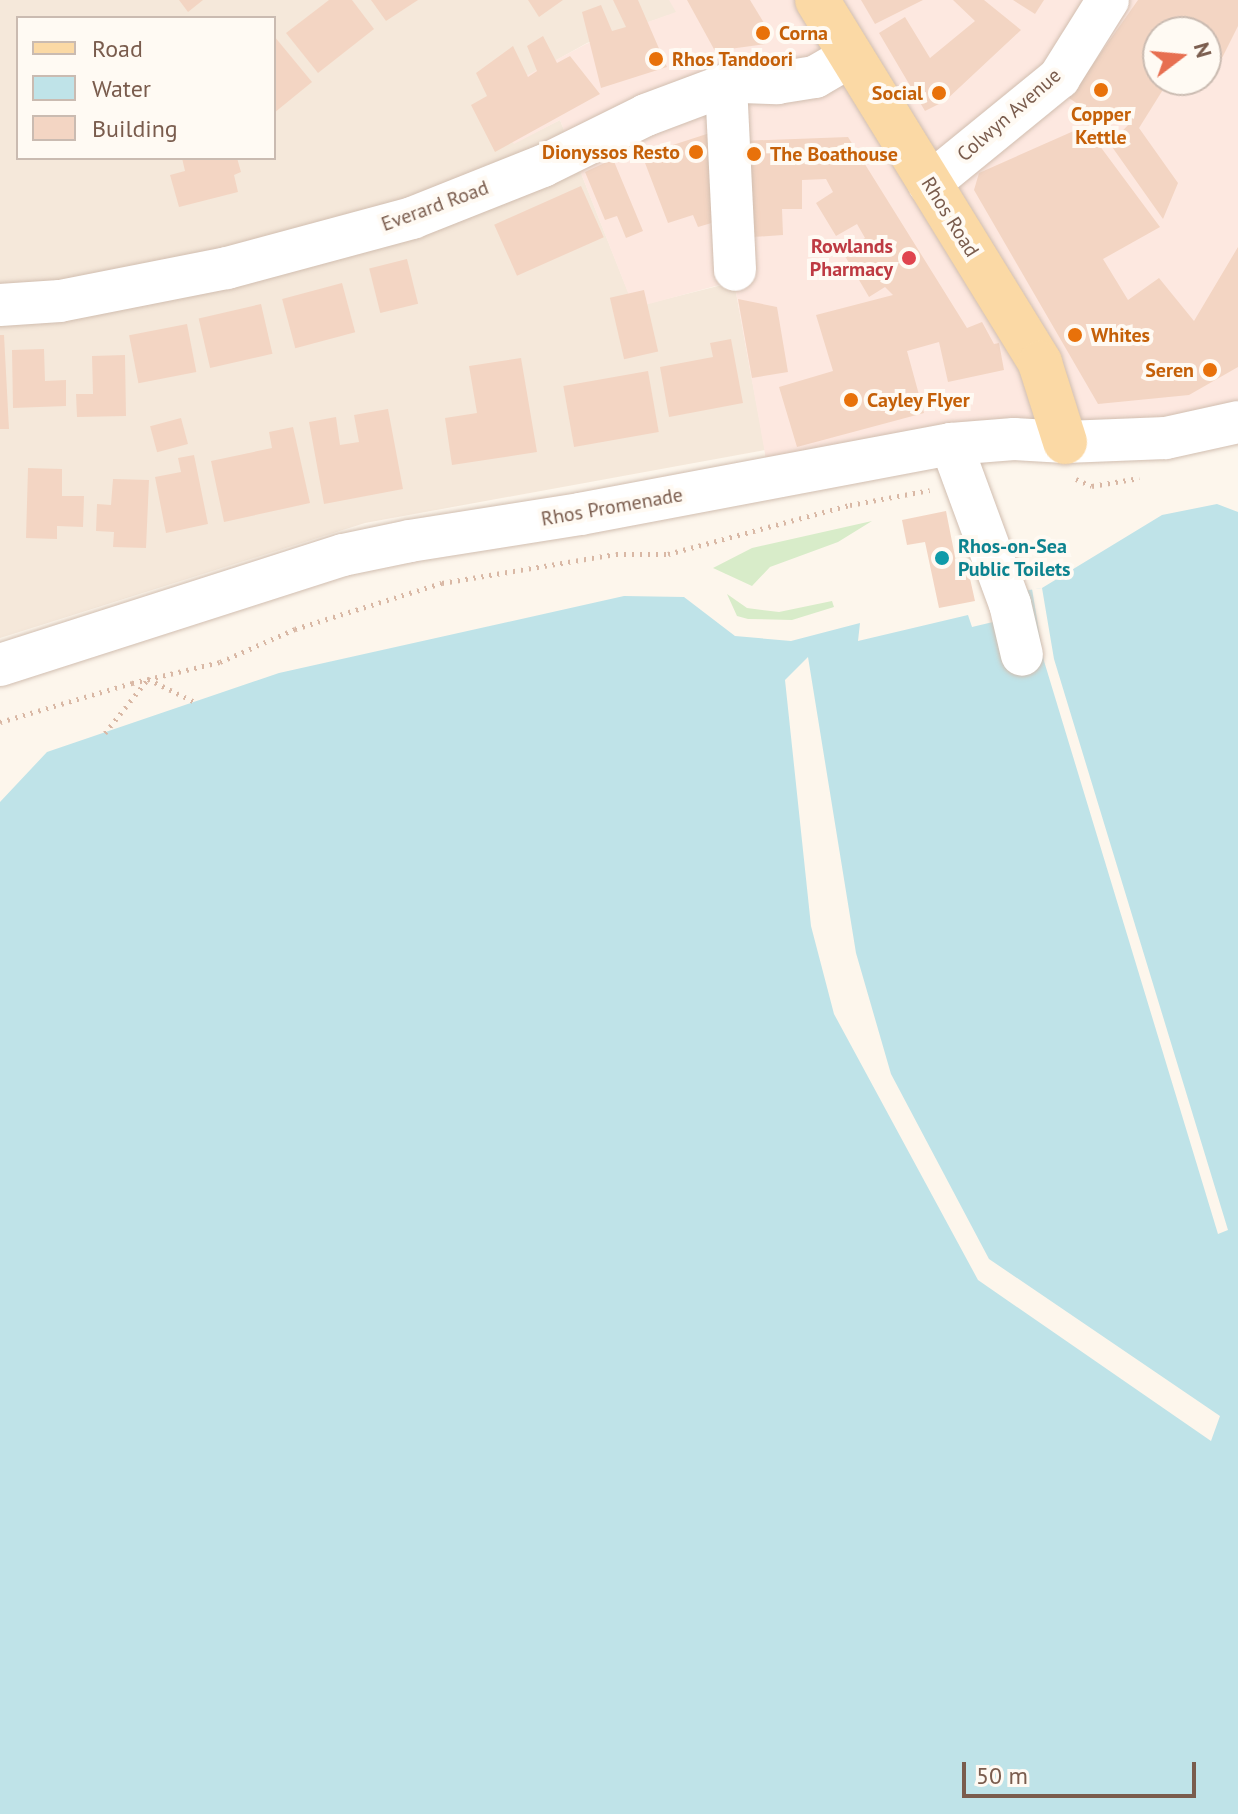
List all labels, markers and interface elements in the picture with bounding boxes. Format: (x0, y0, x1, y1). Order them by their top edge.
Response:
legend (16, 16, 276, 160)
north arrow (1142, 16, 1222, 96)
place label: Corna (779, 21, 828, 45)
marker: Corna (754, 24, 772, 42)
text: Road (92, 33, 143, 64)
text: N (1188, 39, 1219, 61)
place label: Rhos Tandoori (672, 47, 794, 71)
marker: Rhos Tandoori (647, 50, 665, 68)
street label: Colwyn Avenue (952, 63, 1066, 167)
text: Water (92, 73, 151, 104)
place label: Social (872, 81, 923, 105)
marker: Copper Kettle (1092, 81, 1110, 99)
marker: Social (930, 84, 948, 102)
place label: Copper Kettle (1071, 102, 1131, 149)
text: Building (92, 113, 178, 144)
place label: Dionyssos Resto (542, 140, 680, 164)
place label: The Boathouse (770, 142, 898, 166)
marker: Dionyssos Resto (687, 143, 705, 161)
marker: The Boathouse (745, 145, 763, 163)
street label: Rhos Road (916, 173, 984, 261)
street label: Everard Road (378, 176, 492, 236)
place label: Rowlands Pharmacy (810, 234, 893, 281)
marker: Rowlands Pharmacy (900, 249, 918, 267)
place label: Whites (1091, 323, 1150, 347)
marker: Whites (1066, 326, 1084, 344)
place label: Seren (1145, 358, 1194, 382)
marker: Seren (1201, 361, 1219, 379)
place label: Cayley Flyer (867, 388, 970, 412)
marker: Cayley Flyer (842, 391, 860, 409)
street label: Rhos Promenade (539, 483, 685, 531)
place label: Rhos-on-Sea Public Toilets (958, 534, 1072, 581)
marker: Rhos-on-Sea Public Toilets (933, 549, 951, 567)
scale bar (966, 1746, 1200, 1796)
text: 50 m (976, 1760, 1028, 1791)

